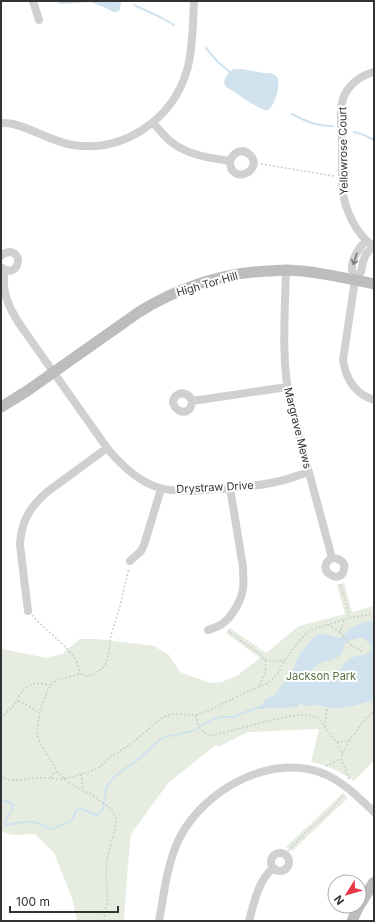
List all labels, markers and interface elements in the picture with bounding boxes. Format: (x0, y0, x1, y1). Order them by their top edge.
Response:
street label: Yellowrose Court (335, 106, 351, 195)
one-way arrow (351, 252, 358, 265)
street label: High Tor Hill (175, 269, 239, 299)
street label: Margrave Mews (281, 386, 315, 470)
street label: Drystraw Drive (176, 478, 254, 496)
park label: Jackson Park (286, 669, 356, 683)
north arrow (327, 874, 367, 914)
scale bar (10, 888, 118, 914)
text: N (331, 892, 347, 908)
text: 100 m (16, 894, 50, 909)

